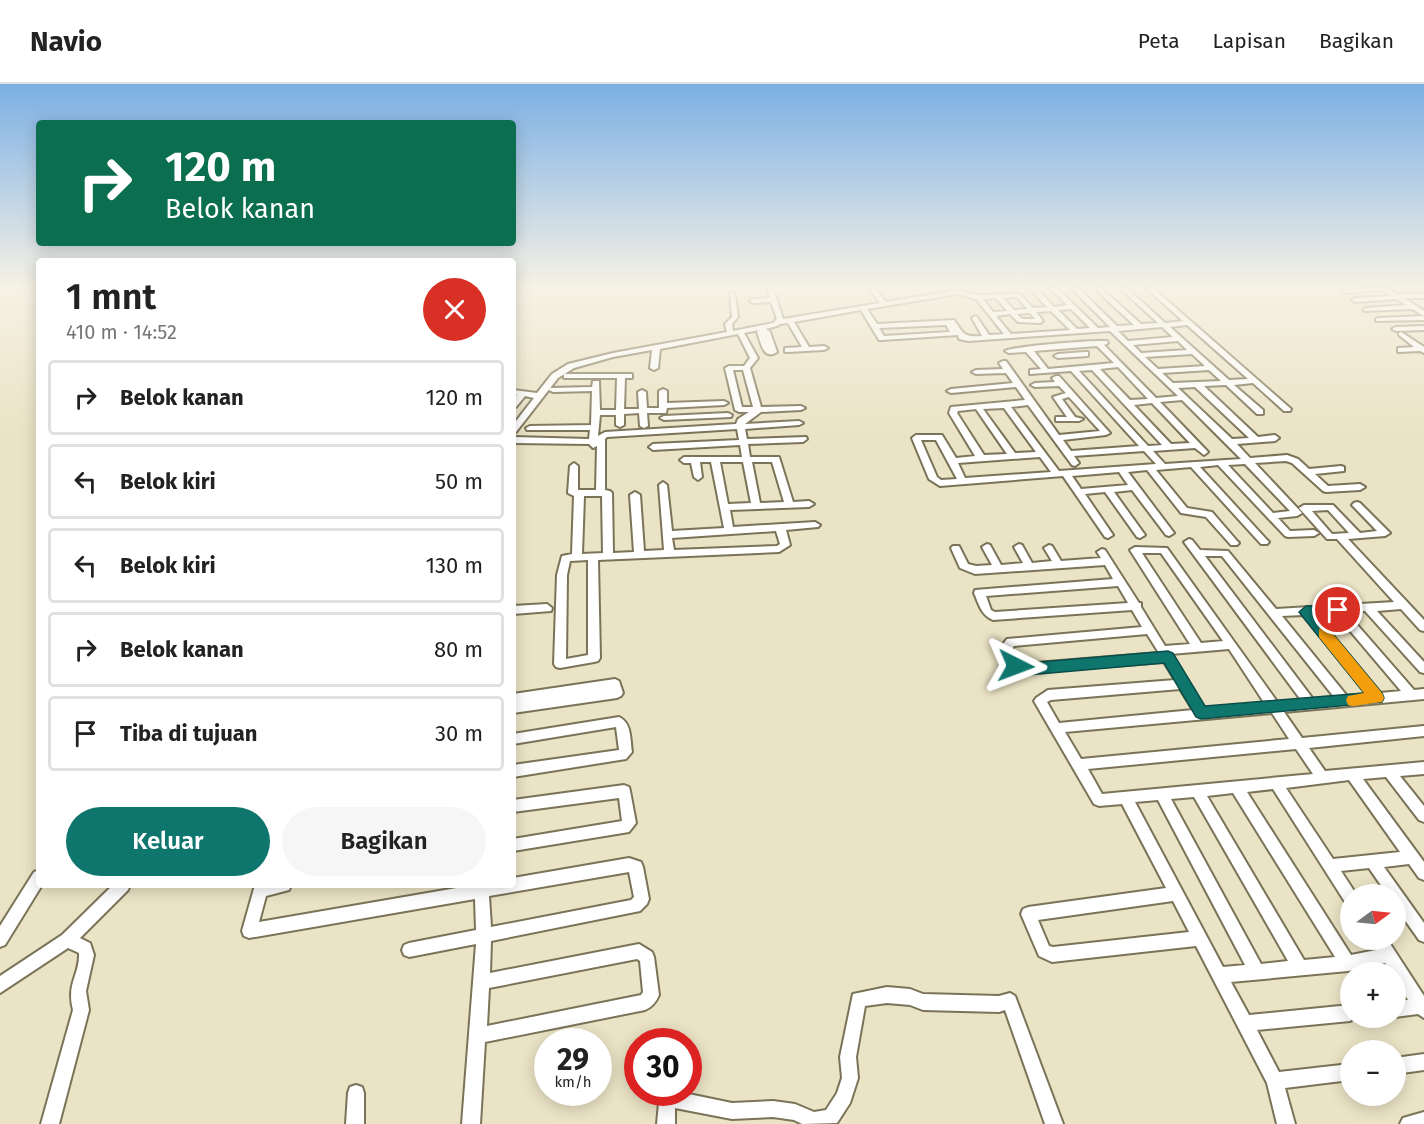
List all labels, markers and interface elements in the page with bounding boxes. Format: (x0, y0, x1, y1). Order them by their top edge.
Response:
text: Navio (30, 25, 102, 58)
text: Peta (1138, 28, 1180, 54)
text: Lapisan (1213, 28, 1286, 54)
text: Bagikan (1319, 28, 1394, 54)
text: 120 m (165, 142, 276, 192)
icon: right (66, 144, 144, 222)
text: Belok kanan (165, 193, 315, 225)
text: 1 mnt (66, 275, 156, 319)
button: close (423, 278, 486, 341)
text: 410 m · 14:52 (66, 320, 177, 344)
icon: right (69, 381, 102, 414)
text: Belok kanan (120, 384, 244, 411)
text: 120 m (426, 384, 483, 411)
icon: left (69, 465, 102, 498)
text: Belok kiri (120, 468, 216, 495)
text: 50 m (435, 468, 483, 495)
icon: left (69, 549, 102, 582)
text: Belok kiri (120, 552, 216, 579)
text: 130 m (426, 552, 483, 579)
pin (1312, 584, 1363, 635)
icon: arrive (1321, 593, 1354, 626)
icon: right (69, 633, 102, 666)
position arrow (984, 634, 1048, 698)
text: Belok kanan (120, 636, 244, 663)
text: 80 m (434, 636, 483, 663)
icon: arrive (69, 717, 102, 750)
text: Tiba di tujuan (120, 720, 257, 747)
text: 30 m (435, 720, 483, 747)
button: Keluar (66, 807, 270, 876)
button: Bagikan (282, 807, 486, 876)
north arrow (1340, 884, 1406, 950)
map controls (1340, 884, 1406, 1106)
button: + (1340, 962, 1406, 1028)
speed limit sign: 30 (624, 1028, 702, 1106)
button: − (1340, 1040, 1406, 1106)
text: 29 (557, 1042, 589, 1078)
text: km/h (554, 1073, 592, 1091)

